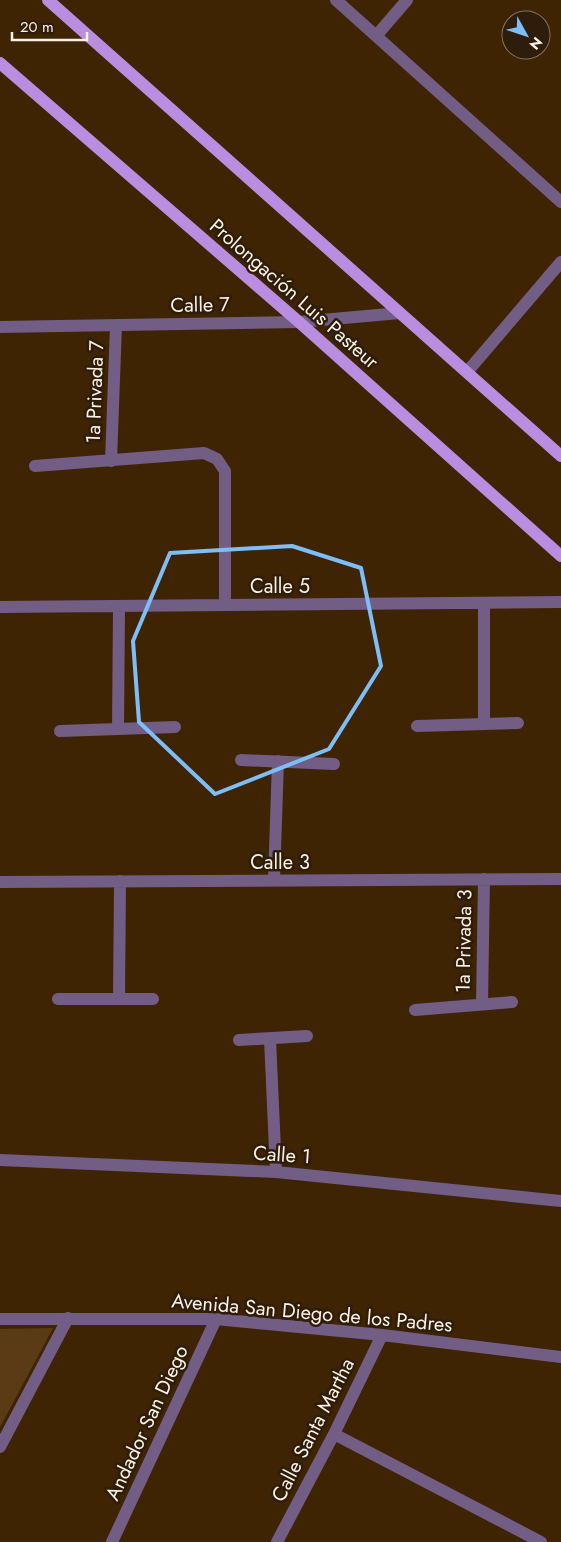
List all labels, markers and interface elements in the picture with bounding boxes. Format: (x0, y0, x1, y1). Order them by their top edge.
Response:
scale bar (12, 10, 88, 42)
north arrow (501, 10, 551, 60)
text: 20 m (20, 16, 54, 38)
text: N (525, 33, 547, 54)
street label: Prolongación Luis Pasteur (203, 212, 385, 376)
street label: Calle 7 (170, 290, 230, 320)
street label: 1a Privada 7 (79, 339, 111, 444)
street label: Calle 5 (250, 572, 310, 601)
street label: Calle 3 (250, 848, 310, 877)
street label: 1a Privada 3 (449, 889, 479, 993)
street label: Calle 1 (252, 1139, 312, 1171)
street label: Avenida San Diego de los Padres (170, 1286, 454, 1340)
street label: Andador San Diego (98, 1340, 196, 1505)
street label: Calle Santa Martha (264, 1353, 362, 1507)

